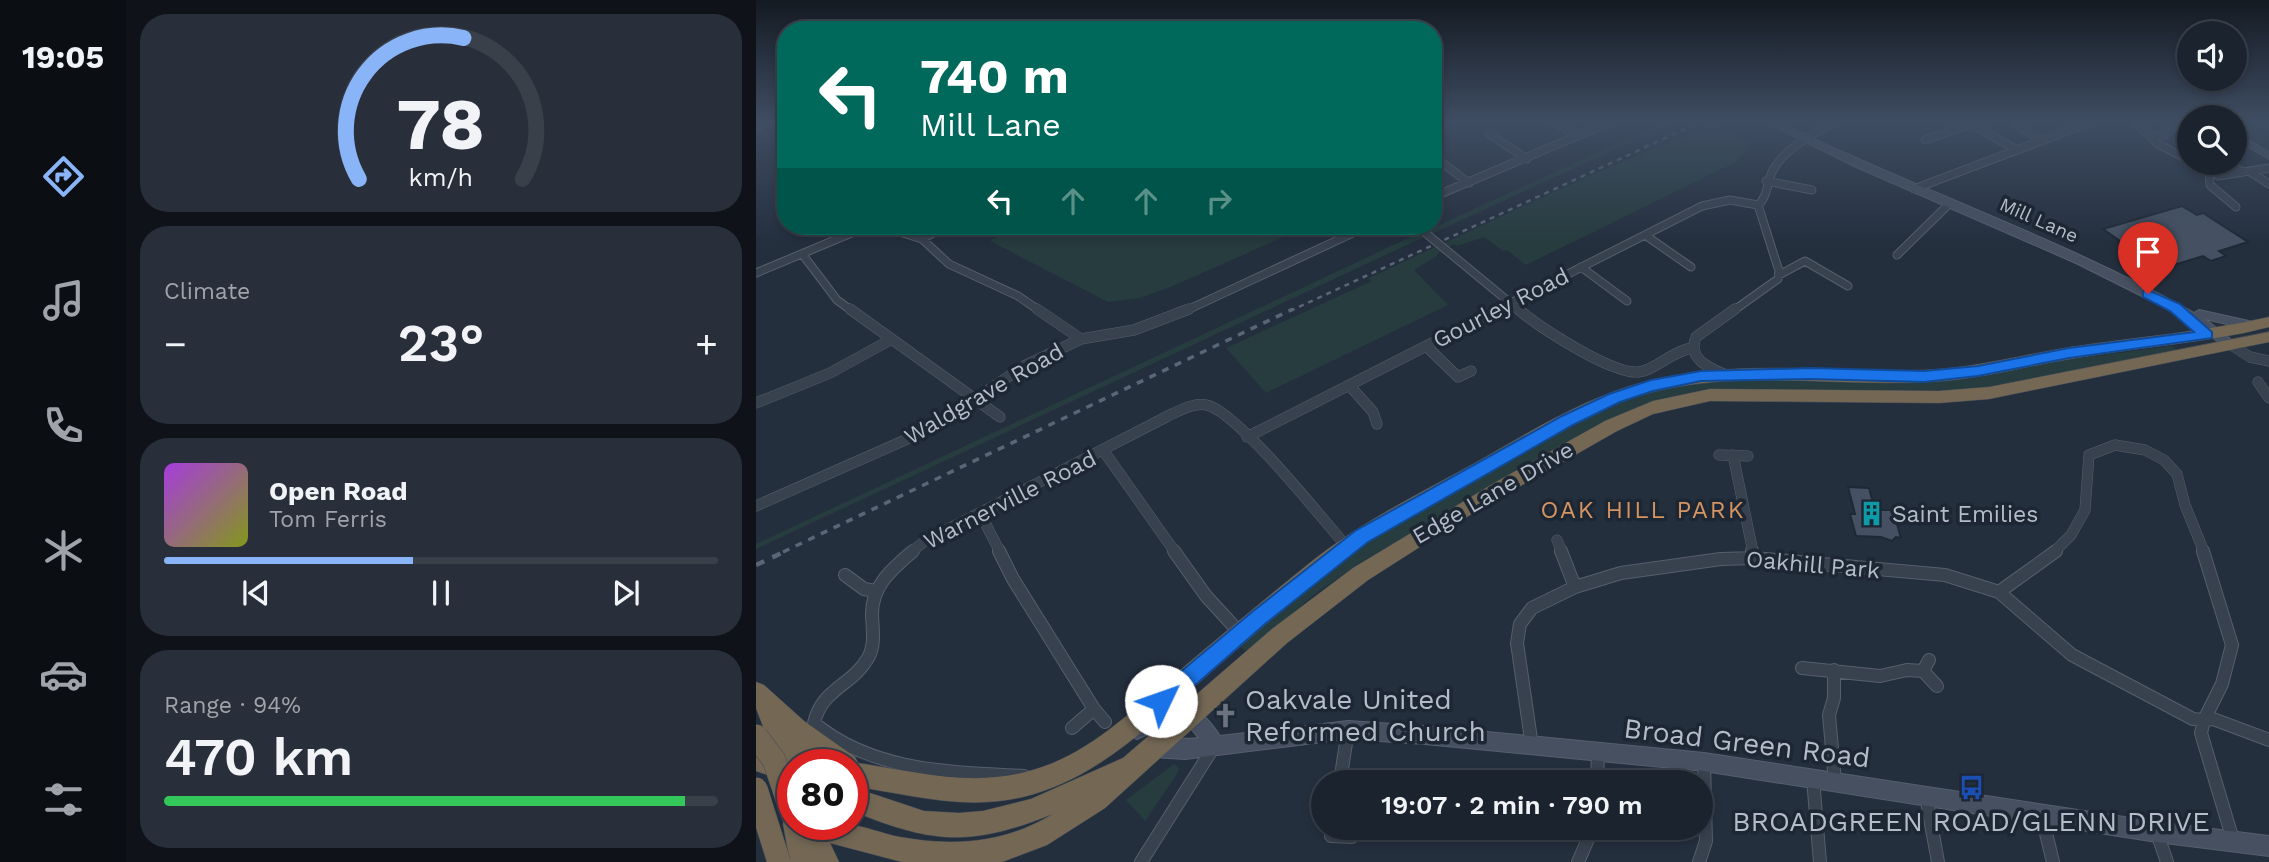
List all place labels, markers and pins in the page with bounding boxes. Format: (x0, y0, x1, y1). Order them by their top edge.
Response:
pin (2118, 222, 2178, 294)
building icon: Saint Emilies (1858, 500, 1886, 528)
place label: Saint Emilies (1892, 501, 2038, 528)
place label: Oakvale United Reformed Church (1245, 683, 1486, 748)
church icon: Oakvale United Reformed Church (1211, 701, 1239, 729)
bus stop icon: BROADGREEN ROAD/GLENN DRIVE (1957, 773, 1985, 801)
place label: BROADGREEN ROAD/GLENN DRIVE (1732, 805, 2210, 838)

